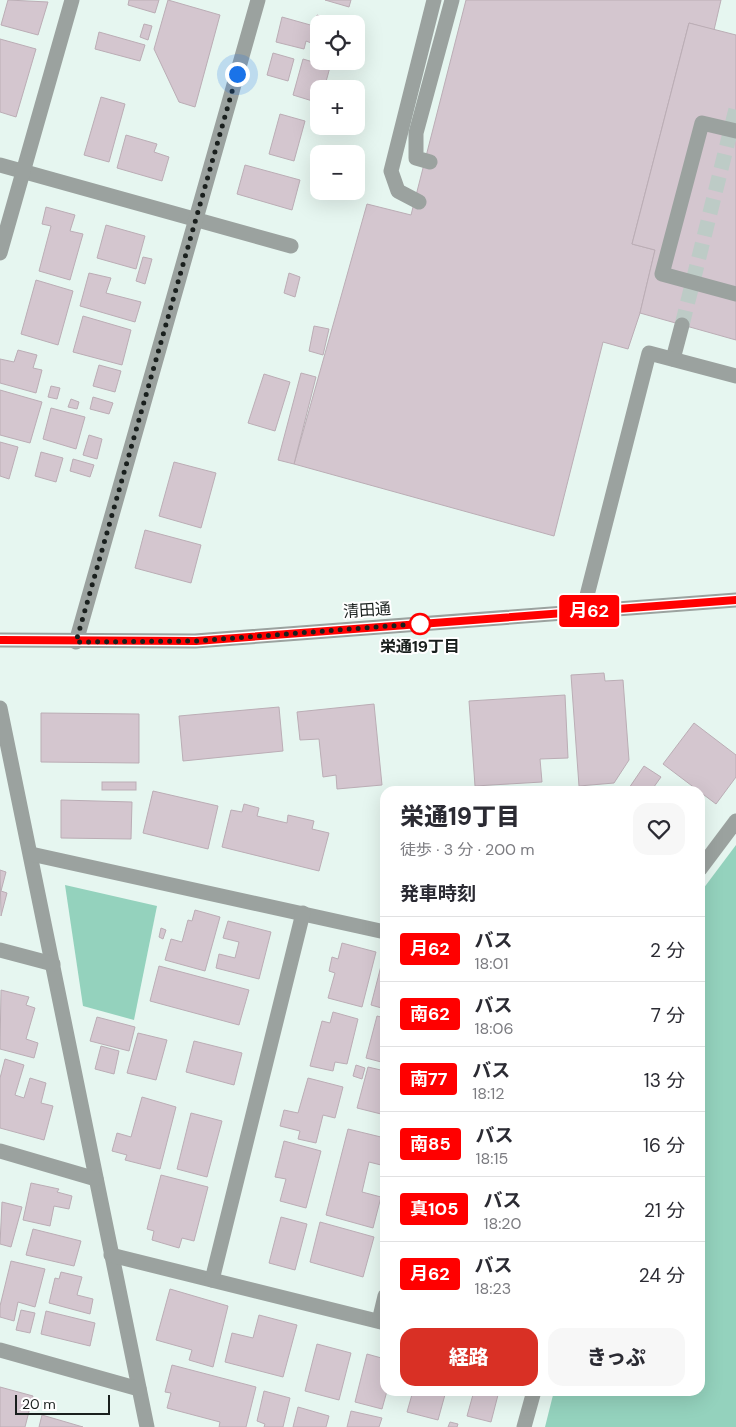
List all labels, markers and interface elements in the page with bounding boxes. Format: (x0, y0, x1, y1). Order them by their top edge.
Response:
map controls (310, 15, 365, 200)
button: locate (310, 15, 365, 70)
your location (225, 62, 250, 87)
button: + (310, 80, 365, 135)
button: − (310, 145, 365, 200)
line badge: 月62 (560, 595, 618, 627)
street label: 清田通 (342, 598, 392, 622)
text: 月62 (569, 599, 609, 623)
marker: 栄通19丁目 (409, 613, 431, 635)
place label: 栄通19丁目 (380, 636, 460, 657)
text: 栄通19丁目 (400, 801, 520, 832)
button: heart (633, 803, 685, 855)
text: 徒歩 · 3 分 · 200 m (400, 839, 535, 860)
text: 発車時刻 (400, 881, 476, 906)
text: バス (475, 928, 513, 953)
text: 月62 (410, 937, 450, 961)
text: 2 分 (650, 938, 685, 963)
text: 18:01 (475, 953, 509, 974)
text: バス (475, 993, 513, 1018)
text: 南62 (410, 1002, 450, 1026)
text: 7 分 (651, 1003, 685, 1028)
text: 18:06 (475, 1018, 514, 1039)
text: バス (472, 1058, 510, 1083)
text: 南77 (410, 1067, 447, 1091)
text: 13 分 (644, 1068, 685, 1093)
text: 18:12 (472, 1083, 505, 1104)
text: バス (476, 1123, 514, 1148)
text: 南85 (410, 1132, 451, 1156)
text: 16 分 (643, 1133, 685, 1158)
text: 18:15 (476, 1148, 508, 1169)
text: バス (483, 1188, 521, 1213)
text: 真105 (410, 1197, 458, 1221)
text: 21 分 (644, 1198, 685, 1223)
text: 18:20 (483, 1213, 521, 1234)
text: バス (475, 1253, 513, 1278)
text: 月62 (410, 1262, 450, 1286)
text: 24 分 (639, 1263, 685, 1288)
text: 18:23 (475, 1278, 511, 1299)
button: 経路 (400, 1328, 538, 1386)
button: きっぷ (548, 1328, 685, 1386)
scale bar (15, 1392, 110, 1415)
text: 20 m (22, 1395, 56, 1413)

